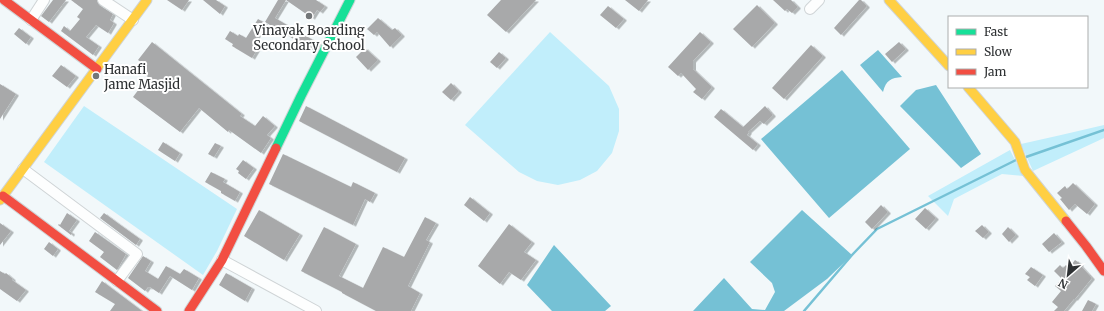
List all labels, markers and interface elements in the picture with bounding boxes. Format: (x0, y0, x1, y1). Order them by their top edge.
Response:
marker: Vinayak Boarding Secondary School (304, 11, 314, 21)
legend (948, 16, 1088, 88)
place label: Vinayak Boarding Secondary School (252, 22, 365, 54)
text: Fast (984, 24, 1008, 39)
text: Slow (984, 44, 1013, 59)
place label: Hanafi Jame Masjid (103, 61, 180, 93)
text: Jam (983, 64, 1007, 79)
marker: Hanafi Jame Masjid (91, 71, 101, 81)
north arrow (1048, 255, 1088, 295)
text: N (1056, 275, 1070, 292)

